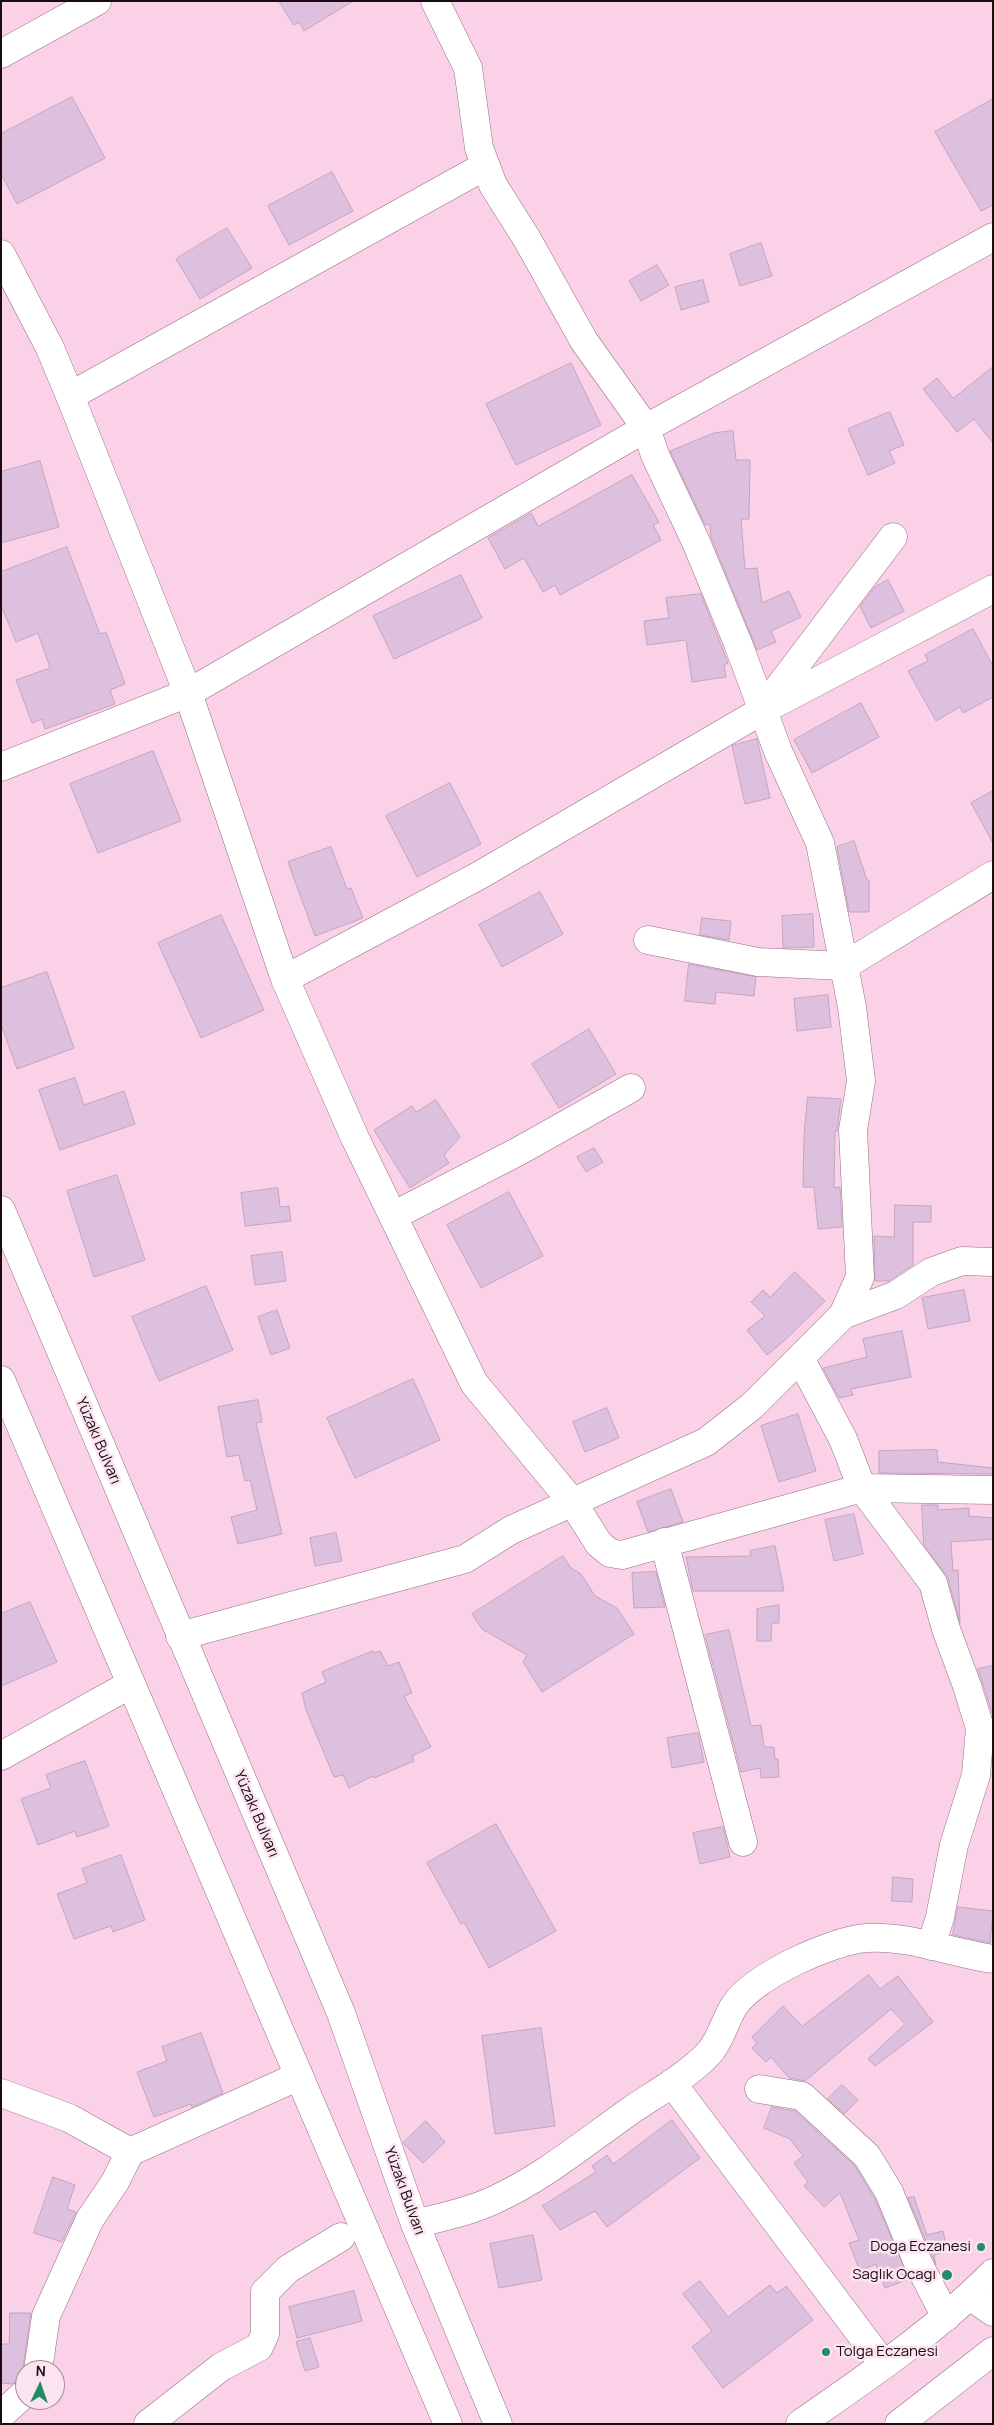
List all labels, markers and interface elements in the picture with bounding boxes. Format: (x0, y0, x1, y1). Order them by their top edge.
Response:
street label: Yüzakı Bulvarı (72, 1395, 124, 1487)
street label: Yüzakı Bulvarı (230, 1768, 282, 1860)
street label: Yüzakı Bulvarı (380, 2144, 428, 2238)
place label: Doga Eczanesi (870, 2238, 971, 2256)
marker: Doga Eczanesi (975, 2241, 987, 2253)
place label: Saglık Ocagı (852, 2266, 936, 2284)
marker: Saglık Ocagı (940, 2268, 954, 2282)
place label: Tolga Eczanesi (836, 2343, 938, 2361)
marker: Tolga Eczanesi (820, 2346, 832, 2358)
north arrow (15, 2360, 65, 2410)
text: N (35, 2361, 46, 2380)

